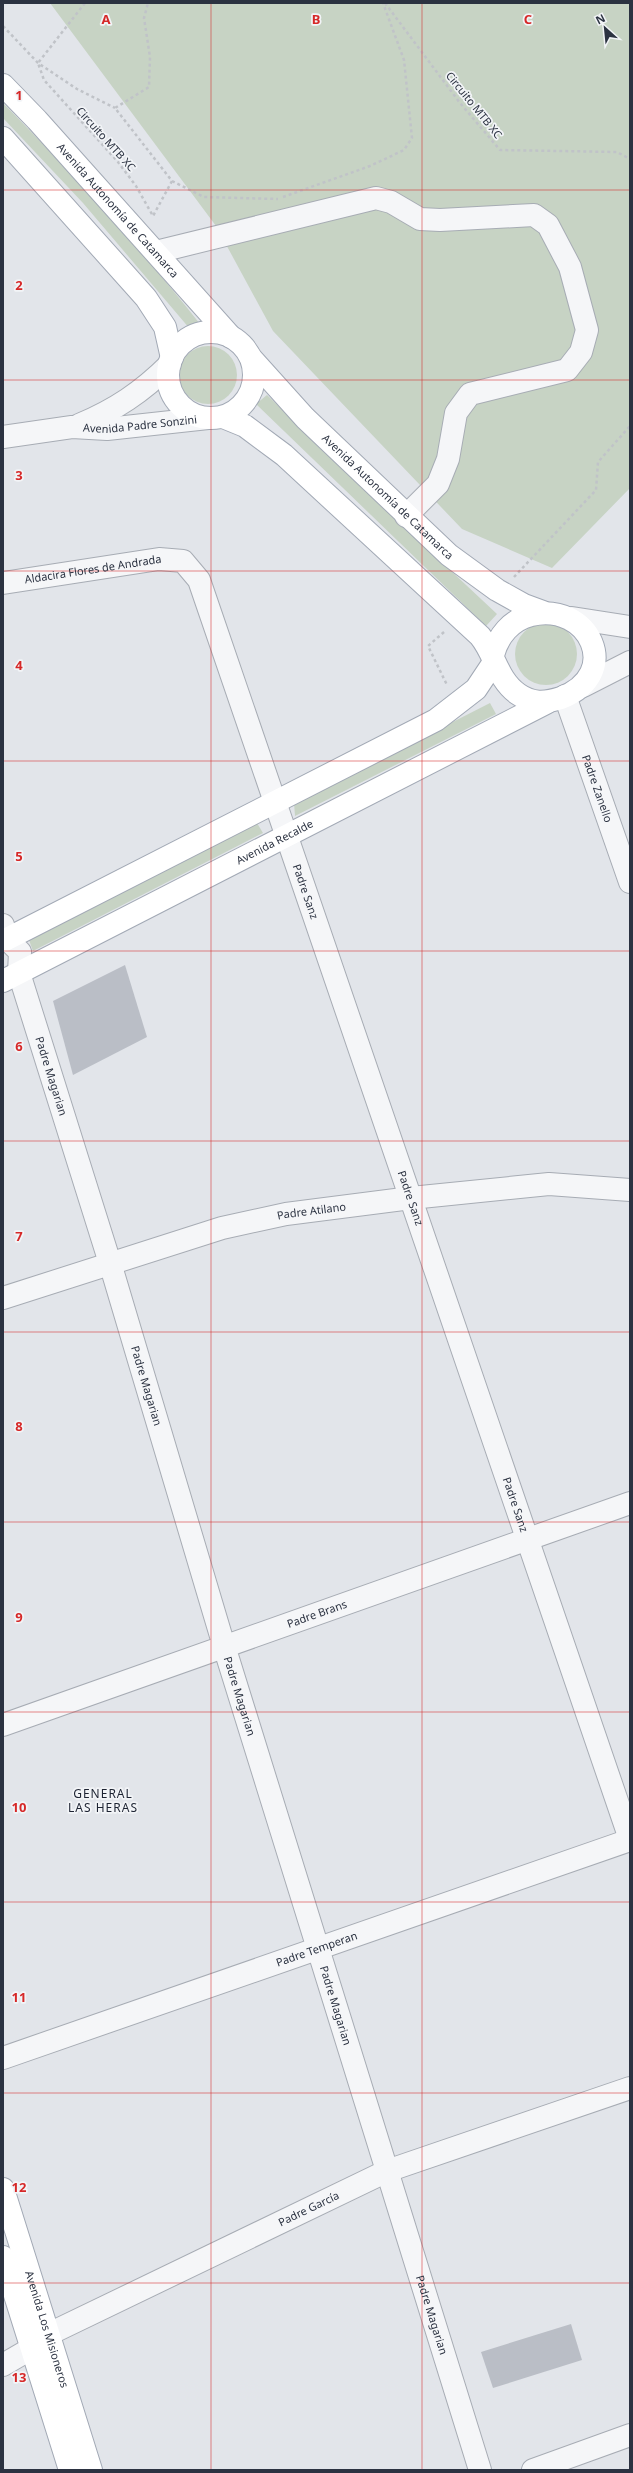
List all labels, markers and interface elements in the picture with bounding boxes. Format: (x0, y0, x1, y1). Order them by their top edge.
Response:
north arrow (585, 8, 625, 48)
text: A (102, 10, 111, 28)
text: B (312, 10, 320, 28)
text: C (524, 10, 532, 28)
text: N (593, 10, 608, 27)
street label: Circuito MTB XC (443, 68, 506, 141)
text: 1 (15, 86, 23, 104)
street label: Circuito MTB XC (73, 103, 139, 174)
street label: Avenida Autonomía de Catamarca (54, 139, 182, 281)
text: 2 (15, 276, 23, 294)
street label: Avenida Padre Sonzini (83, 411, 198, 436)
street label: Avenida Autonomía de Catamarca (319, 430, 456, 563)
text: 3 (15, 466, 23, 484)
street label: Aldacira Flores de Andrada (23, 551, 162, 587)
text: 4 (15, 656, 23, 674)
street label: Padre Zanello (579, 752, 617, 825)
street label: Avenida Recalde (233, 816, 315, 868)
text: 5 (15, 847, 23, 865)
street label: Padre Sanz (290, 862, 322, 921)
street label: Padre Magarian (32, 1034, 71, 1118)
text: 6 (15, 1037, 23, 1055)
street label: Padre Sanz (395, 1168, 427, 1227)
street label: Padre Atilano (275, 1198, 347, 1223)
text: 7 (15, 1227, 23, 1245)
street label: Padre Magarian (128, 1344, 166, 1427)
text: 8 (15, 1417, 23, 1435)
street label: Padre Sanz (500, 1475, 532, 1534)
street label: Padre Brans (285, 1596, 349, 1631)
text: 9 (15, 1608, 23, 1626)
street label: Padre Magarian (221, 1654, 259, 1738)
district label: GENERAL LAS HERAS (68, 1785, 138, 1816)
text: 10 (12, 1798, 26, 1816)
street label: Padre Temperan (274, 1927, 359, 1970)
street label: Padre Magarian (317, 1964, 356, 2047)
text: 11 (12, 1988, 26, 2006)
text: 12 (12, 2178, 26, 2196)
street label: Padre García (276, 2187, 341, 2229)
street label: Avenida Los Misioneros (22, 2269, 73, 2389)
street label: Padre Magarian (413, 2273, 452, 2356)
text: 13 (12, 2368, 26, 2386)

